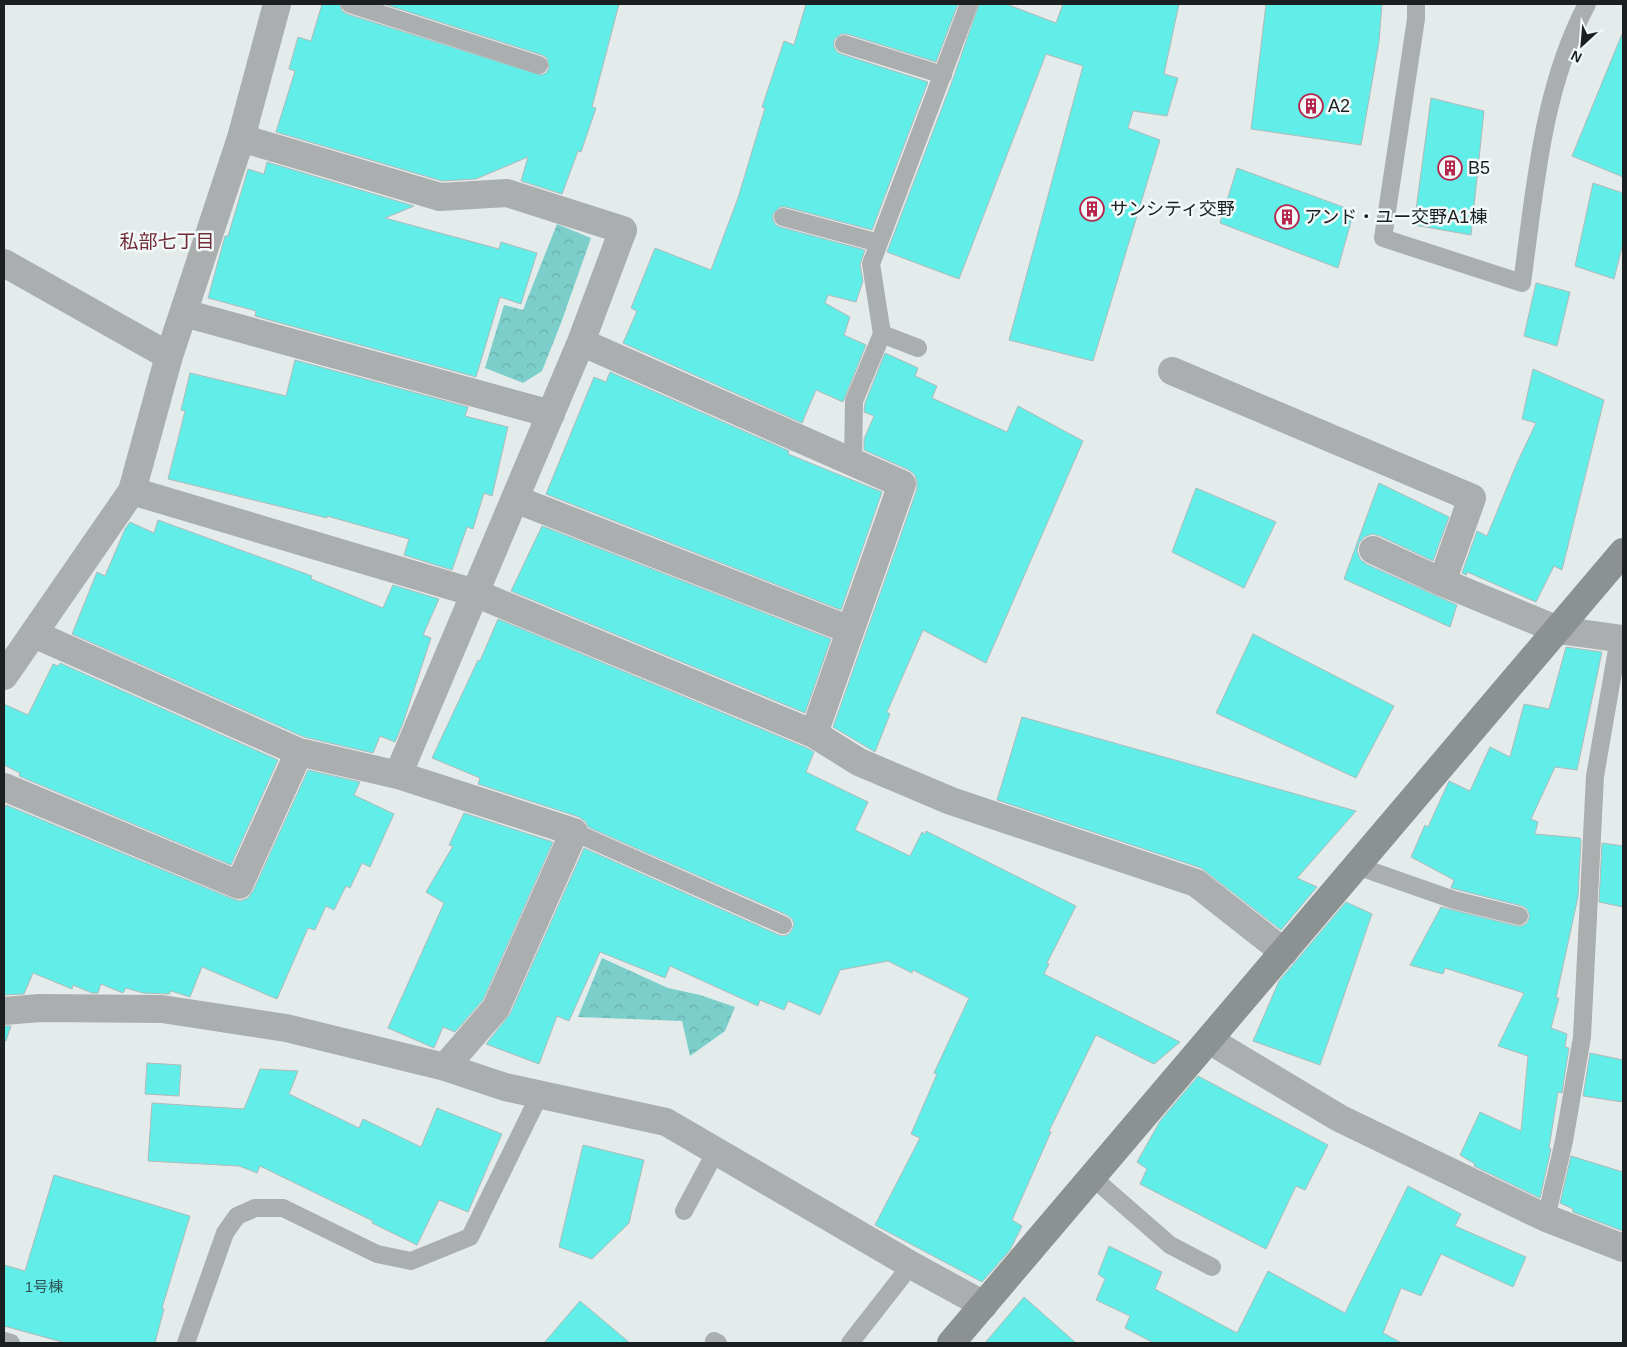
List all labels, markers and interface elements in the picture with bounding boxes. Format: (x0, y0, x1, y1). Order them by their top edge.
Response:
north arrow (1557, 20, 1607, 70)
text: N (1568, 47, 1584, 66)
building icon: A2 (1298, 93, 1324, 119)
place label: A2 (1328, 96, 1350, 116)
building icon: B5 (1437, 155, 1463, 181)
place label: B5 (1468, 158, 1490, 178)
building icon: サンシティ交野 (1079, 196, 1105, 222)
place label: サンシティ交野 (1110, 199, 1235, 219)
building icon: アンド・ユー交野A1棟 (1274, 204, 1300, 230)
place label: アンド・ユー交野A1棟 (1304, 207, 1487, 227)
district label: 私部七丁目 (119, 231, 215, 252)
house number: 1号棟 (25, 1278, 63, 1295)

